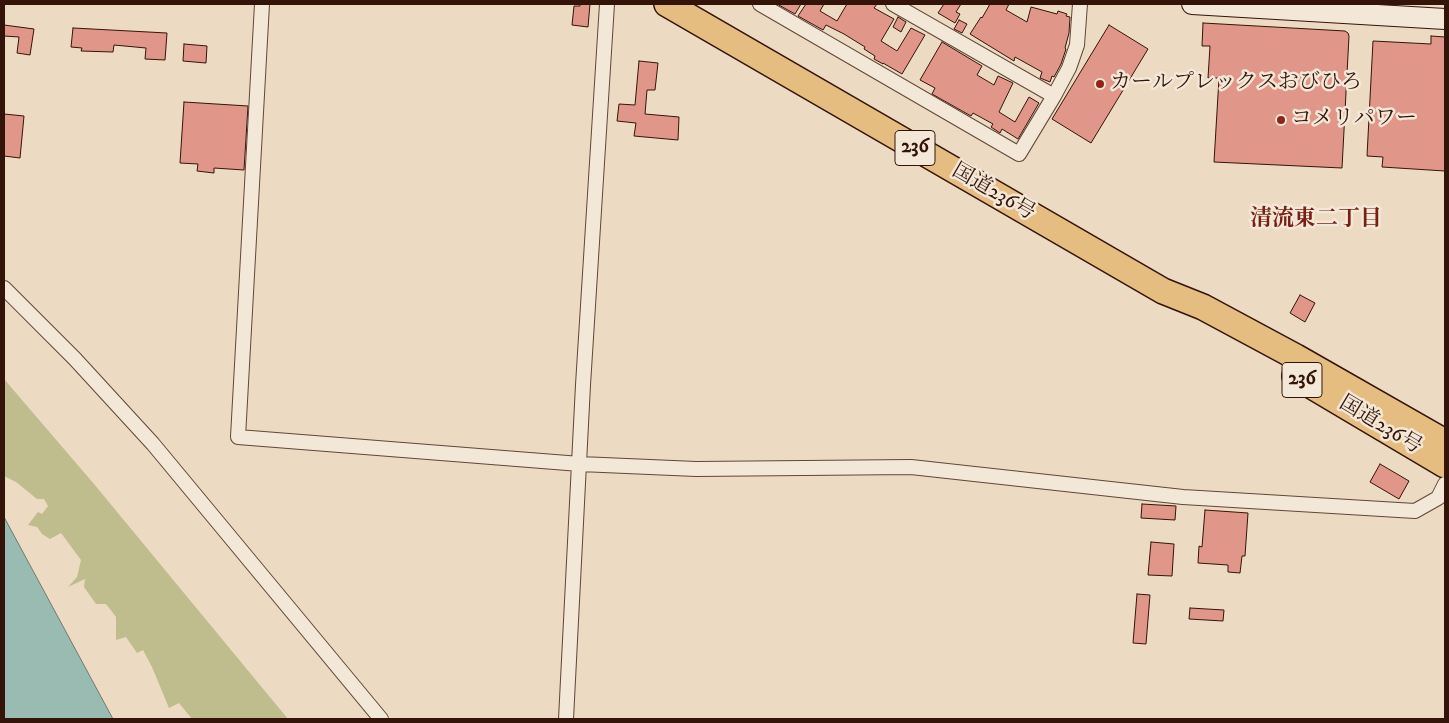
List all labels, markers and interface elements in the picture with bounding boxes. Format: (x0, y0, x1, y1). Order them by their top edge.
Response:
place label: カールプレックスおびひろ (1110, 71, 1362, 97)
marker: カールプレックスおびひろ (1094, 78, 1106, 90)
place label: コメリパワー (1291, 107, 1417, 133)
marker: コメリパワー (1275, 114, 1287, 126)
road number: 236 (895, 130, 935, 166)
street label: 国道236号 (947, 159, 1039, 227)
district label: 清流東二丁目 (1250, 207, 1382, 233)
road number: 236 (1282, 362, 1322, 398)
street label: 国道236号 (1334, 391, 1426, 461)

